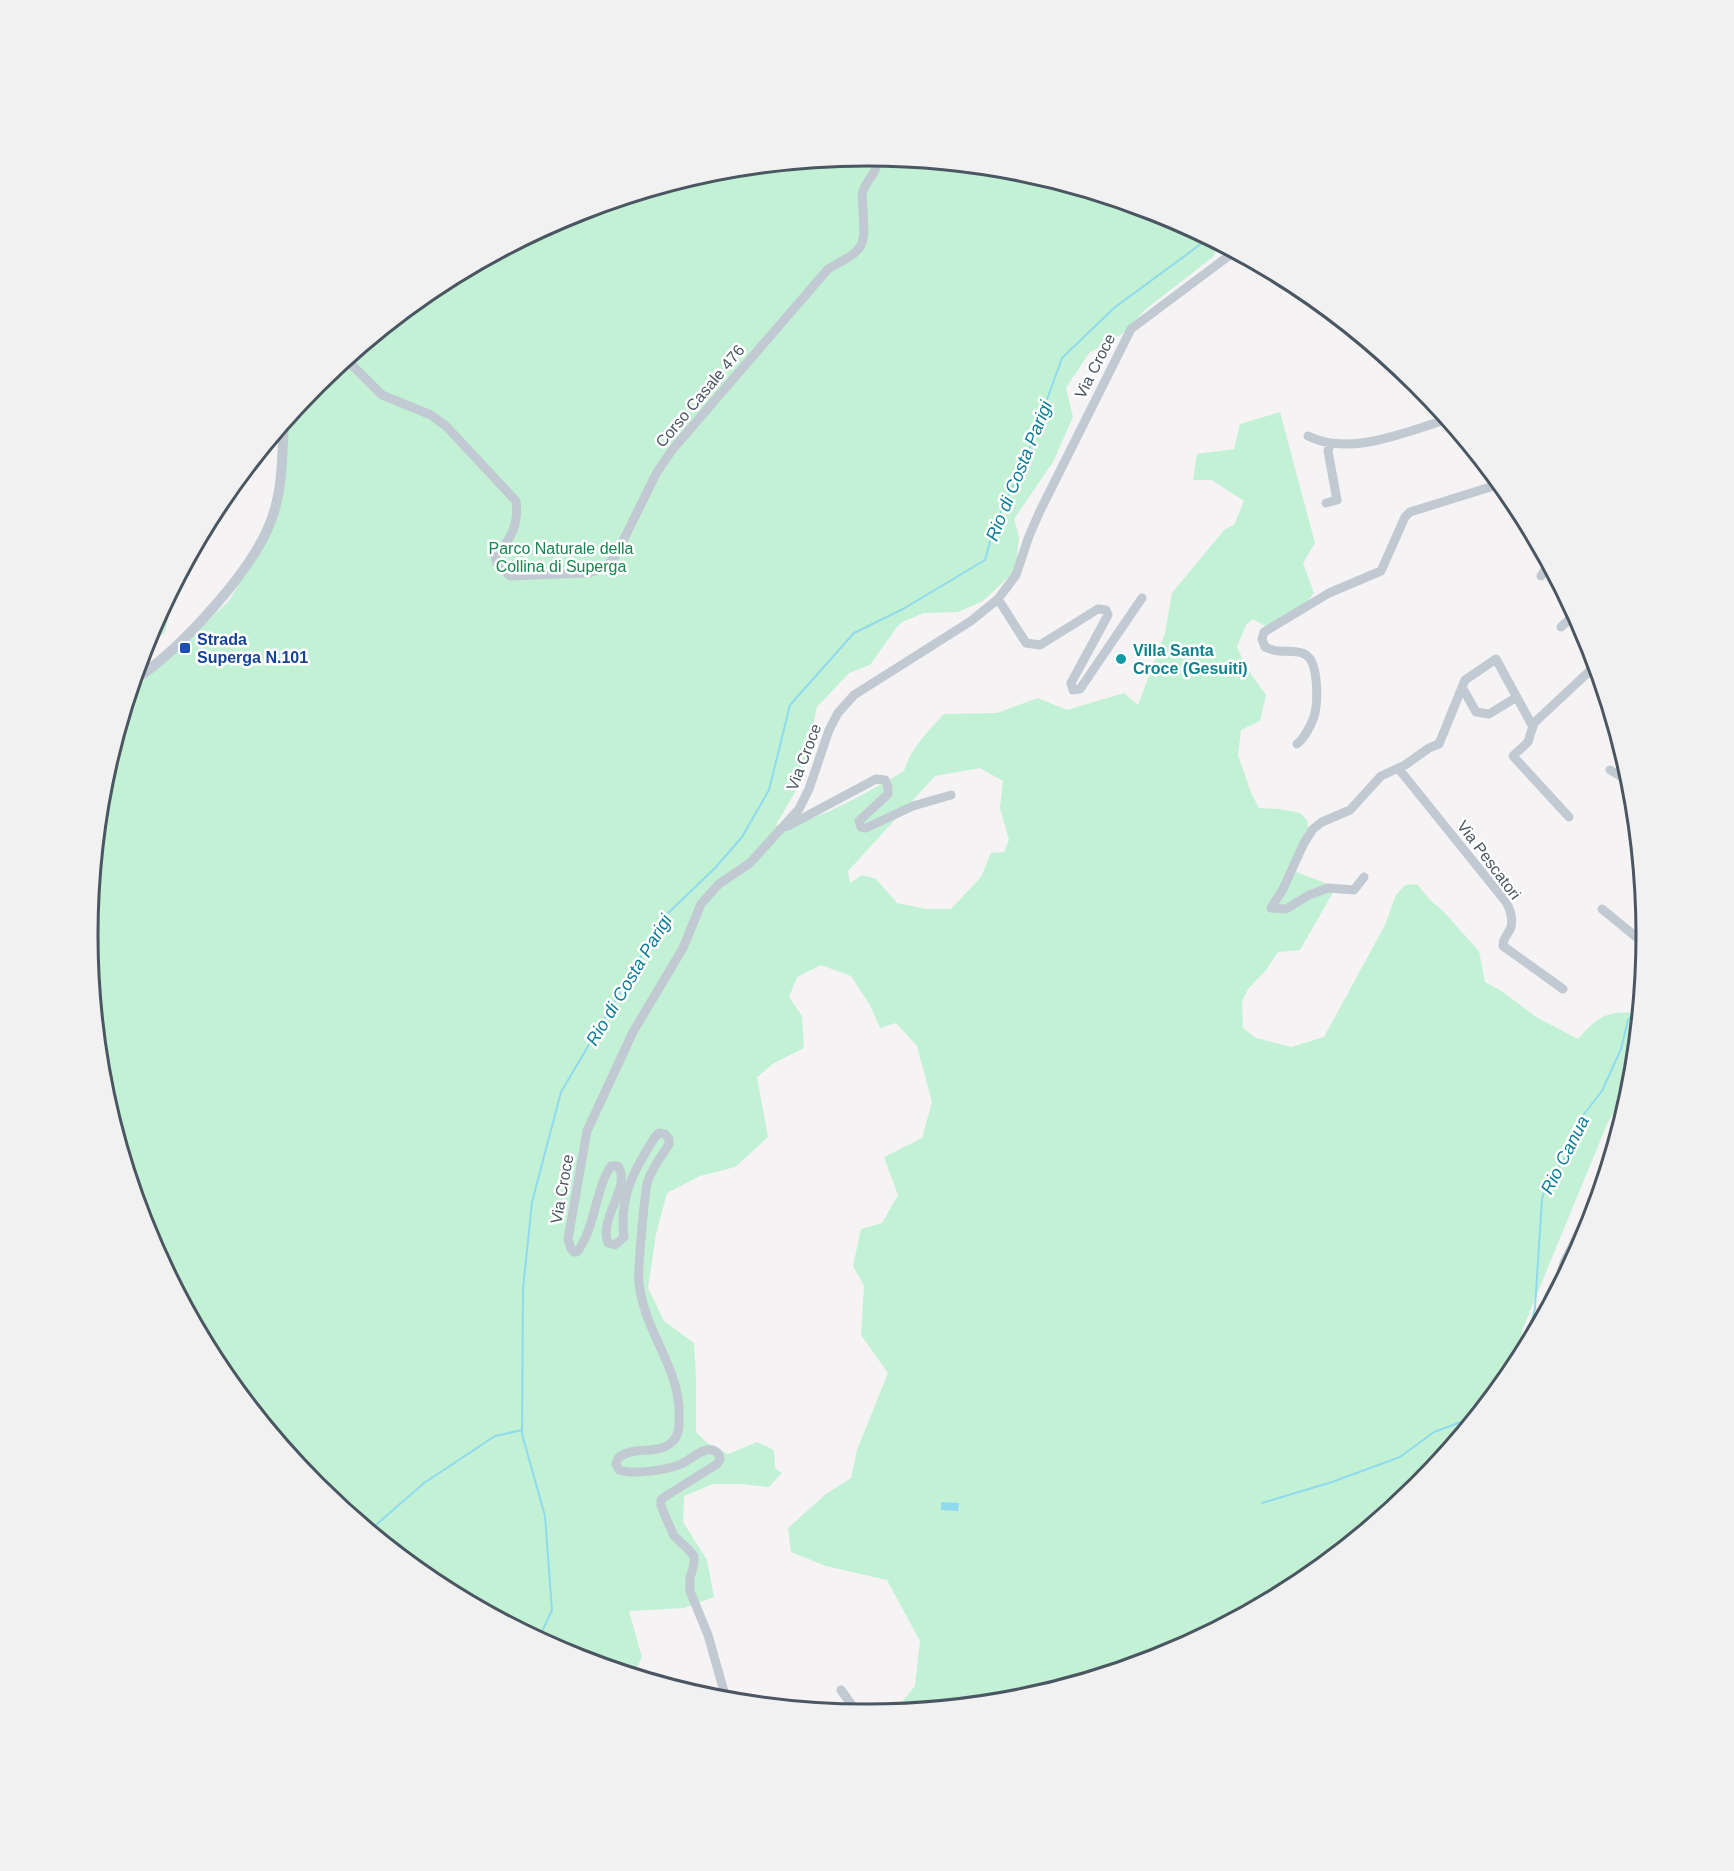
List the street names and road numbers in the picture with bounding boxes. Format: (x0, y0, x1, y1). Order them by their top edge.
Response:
street label: Via Croce (1072, 331, 1118, 401)
street label: Corso Casale 476 (652, 341, 748, 451)
street label: Via Croce (784, 721, 825, 793)
street label: Via Pescatori (1454, 817, 1524, 903)
street label: Via Croce (548, 1153, 576, 1225)

